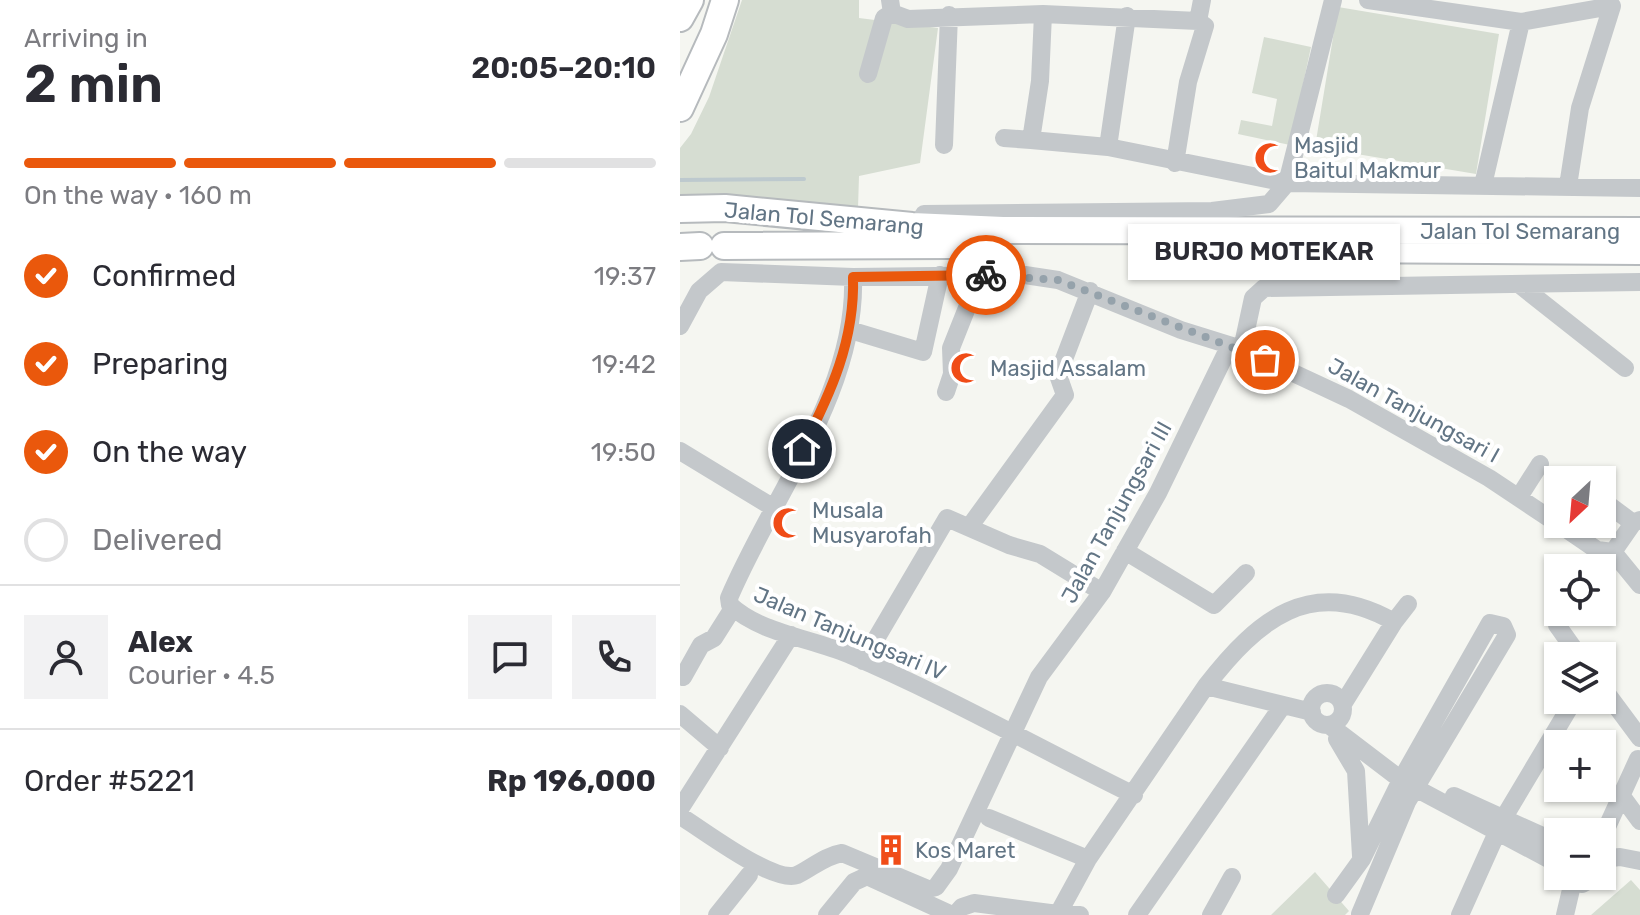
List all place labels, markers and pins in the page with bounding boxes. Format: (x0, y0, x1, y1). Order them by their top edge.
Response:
place label: Masjid Baitul Makmur (1294, 132, 1442, 184)
mosque icon: Masjid Baitul Makmur (1253, 141, 1287, 175)
callout: BURJO MOTEKAR (1129, 224, 1401, 280)
pin (1231, 326, 1299, 394)
mosque icon: Masjid Assalam (949, 351, 983, 385)
place label: Masjid Assalam (990, 355, 1146, 382)
pin (768, 415, 836, 483)
place label: Musala Musyarofah (812, 497, 932, 549)
mosque icon: Musala Musyarofah (771, 506, 805, 540)
building icon: Kos Maret (874, 833, 908, 867)
place label: Kos Maret (915, 837, 1016, 864)

